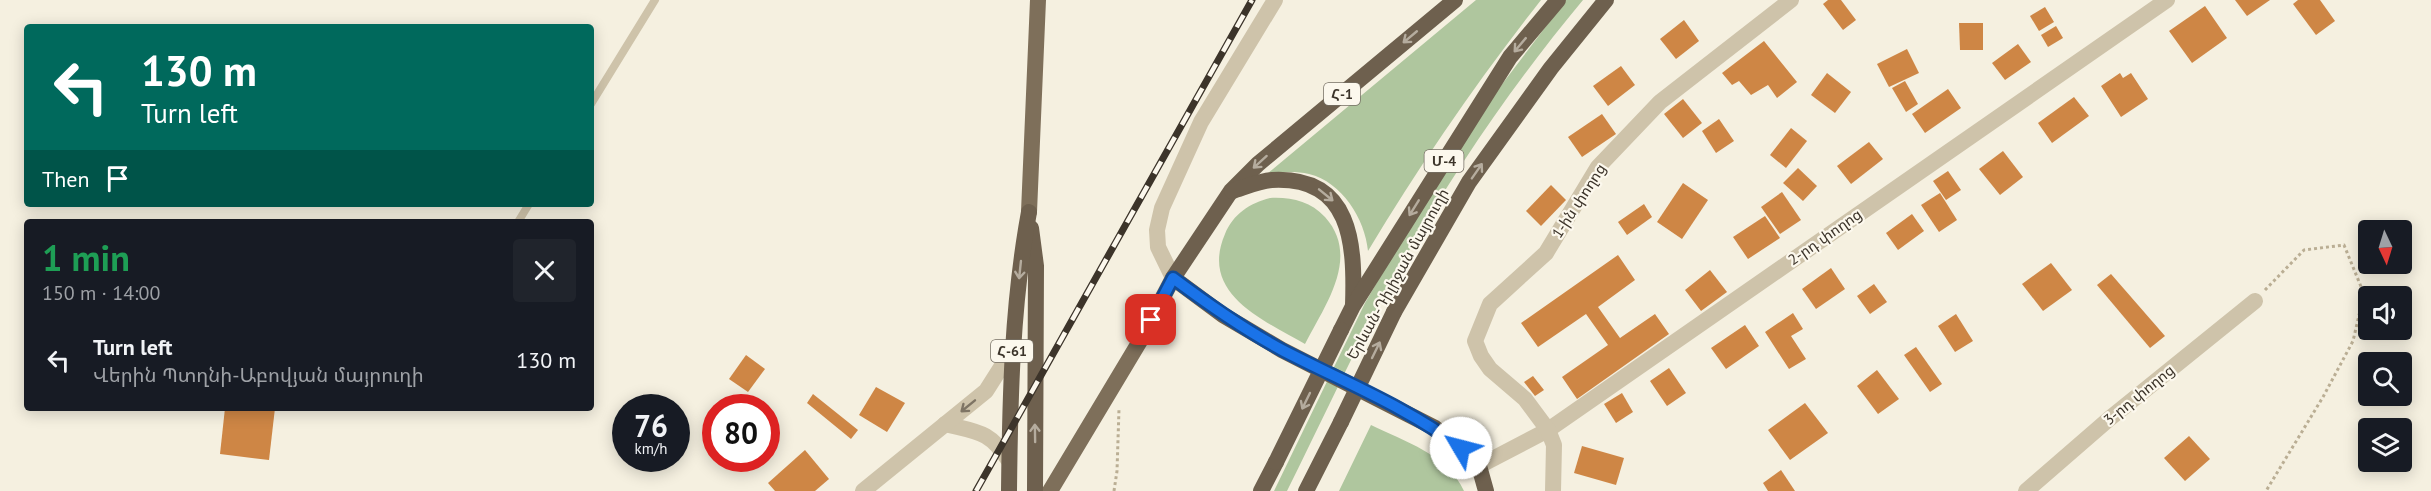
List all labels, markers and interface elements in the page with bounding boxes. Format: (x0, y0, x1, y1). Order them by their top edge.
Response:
one-way arrow (1402, 31, 1418, 44)
one-way arrow (1513, 37, 1527, 52)
text: 130 m (141, 43, 257, 98)
icon: left (42, 48, 120, 126)
road number: Հ-1 (1324, 83, 1360, 105)
text: Turn left (141, 96, 238, 130)
road number: Մ-4 (1424, 150, 1464, 172)
one-way arrow (1253, 155, 1268, 169)
street label: 1-ին փողոց (1547, 160, 1610, 242)
icon: arrive (101, 162, 134, 195)
one-way arrow (1471, 163, 1483, 180)
text: Then (42, 165, 89, 193)
street label: Երևան-Դիլիջան մայրուղի (1342, 185, 1453, 363)
one-way arrow (1318, 189, 1334, 202)
one-way arrow (1408, 200, 1421, 217)
street label: 2-րդ փողոց (1784, 204, 1865, 269)
north arrow (2358, 220, 2412, 274)
map controls (2358, 220, 2412, 472)
text: 1 min (42, 234, 130, 281)
button: close (513, 239, 576, 302)
one-way arrow (1014, 259, 1025, 279)
text: 150 m · 14:00 (42, 280, 160, 306)
button: sound (2358, 286, 2412, 340)
pin (1125, 294, 1176, 345)
icon: arrive (1134, 303, 1167, 336)
text: Turn left (93, 333, 173, 361)
road number: Հ-61 (991, 340, 1033, 362)
one-way arrow (1370, 342, 1382, 360)
icon: left (42, 344, 75, 377)
text: 130 m (516, 346, 576, 374)
button: search (2358, 352, 2412, 406)
street label: 3-րդ փողոց (2099, 360, 2178, 429)
text: Վերին Պտղնի-Աբովյան մայրուղի (93, 362, 424, 388)
one-way arrow (1299, 392, 1311, 410)
speed limit sign: 80 (702, 394, 780, 472)
one-way arrow (960, 399, 976, 412)
text: 76 (634, 406, 668, 445)
position arrow (1429, 416, 1493, 480)
button: layers (2358, 418, 2412, 472)
one-way arrow (1030, 423, 1041, 443)
text: km/h (635, 439, 667, 458)

